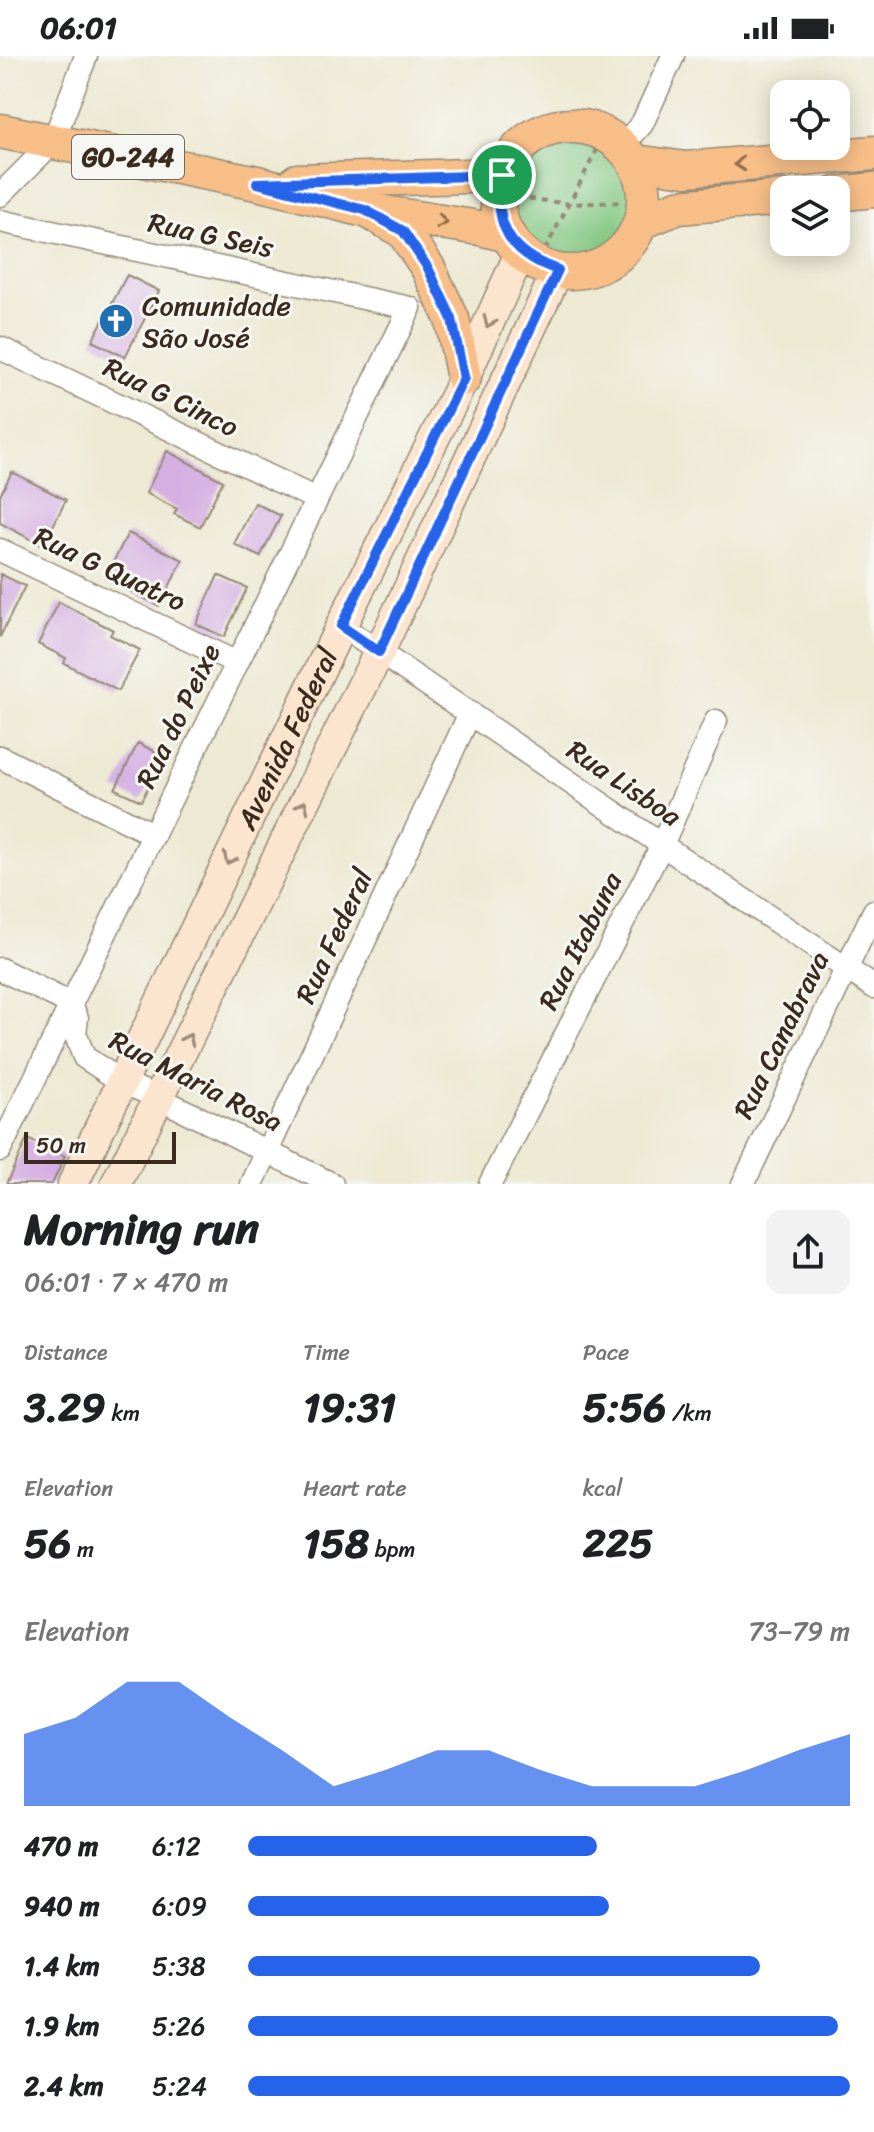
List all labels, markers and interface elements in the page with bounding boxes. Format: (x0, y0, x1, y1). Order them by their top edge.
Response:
text: 06:01 (40, 1, 117, 55)
map controls (770, 80, 850, 256)
button: locate (770, 80, 850, 160)
road number: GO-244 (72, 135, 184, 179)
pin (468, 141, 536, 209)
icon: arrive (480, 153, 524, 197)
one-way arrow (733, 155, 746, 172)
button: layers (770, 176, 850, 256)
street label: Rua G Seis (144, 198, 278, 272)
one-way arrow (436, 213, 449, 230)
place label: Comunidade São José (142, 281, 291, 362)
church icon: Comunidade São José (97, 302, 135, 340)
one-way arrow (483, 314, 499, 329)
street label: Rua G Cinco (95, 343, 247, 451)
street label: Rua G Quatro (26, 512, 194, 626)
street label: Rua do Peixe (122, 635, 234, 797)
street label: Avenida Federal (222, 638, 352, 839)
street label: Rua Lisboa (556, 726, 692, 840)
one-way arrow (293, 799, 309, 814)
one-way arrow (223, 850, 239, 865)
street label: Rua Federal (281, 859, 387, 1012)
street label: Rua Itabuna (524, 862, 636, 1019)
street label: Rua Canabrava (719, 943, 843, 1127)
street label: Rua Maria Rosa (101, 1016, 291, 1146)
one-way arrow (178, 1033, 194, 1047)
text: 50 m (36, 1126, 86, 1165)
scale bar (24, 1128, 176, 1164)
text: Morning run (24, 1190, 259, 1268)
button: share (766, 1210, 850, 1294)
text: 06:01 · 7 × 470 m (24, 1259, 228, 1305)
text: Distance (24, 1333, 108, 1372)
text: Time (303, 1333, 350, 1372)
text: Pace (583, 1333, 629, 1372)
text: 3.29 (24, 1372, 106, 1443)
text: 19:31 (303, 1372, 396, 1443)
text: 5:56 (583, 1372, 666, 1443)
text: km (106, 1394, 140, 1433)
text: /km (666, 1394, 712, 1433)
text: Elevation (24, 1469, 113, 1508)
text: Heart rate (303, 1469, 407, 1508)
text: kcal (583, 1469, 623, 1508)
text: 56 (24, 1508, 71, 1579)
text: 158 (303, 1508, 369, 1579)
text: 225 (583, 1508, 653, 1579)
text: m (71, 1530, 94, 1569)
text: bpm (369, 1530, 415, 1569)
text: Elevation (24, 1608, 129, 1654)
text: 73–79 m (749, 1608, 850, 1654)
text: 470 m (24, 1823, 98, 1869)
text: 6:12 (152, 1823, 201, 1869)
text: 940 m (24, 1883, 99, 1929)
text: 6:09 (152, 1883, 207, 1929)
text: 1.4 km (24, 1943, 100, 1989)
text: 5:38 (152, 1943, 206, 1989)
text: 1.9 km (24, 2003, 100, 2049)
text: 5:26 (152, 2003, 206, 2049)
text: 2.4 km (24, 2063, 104, 2109)
text: 5:24 (152, 2063, 207, 2109)

